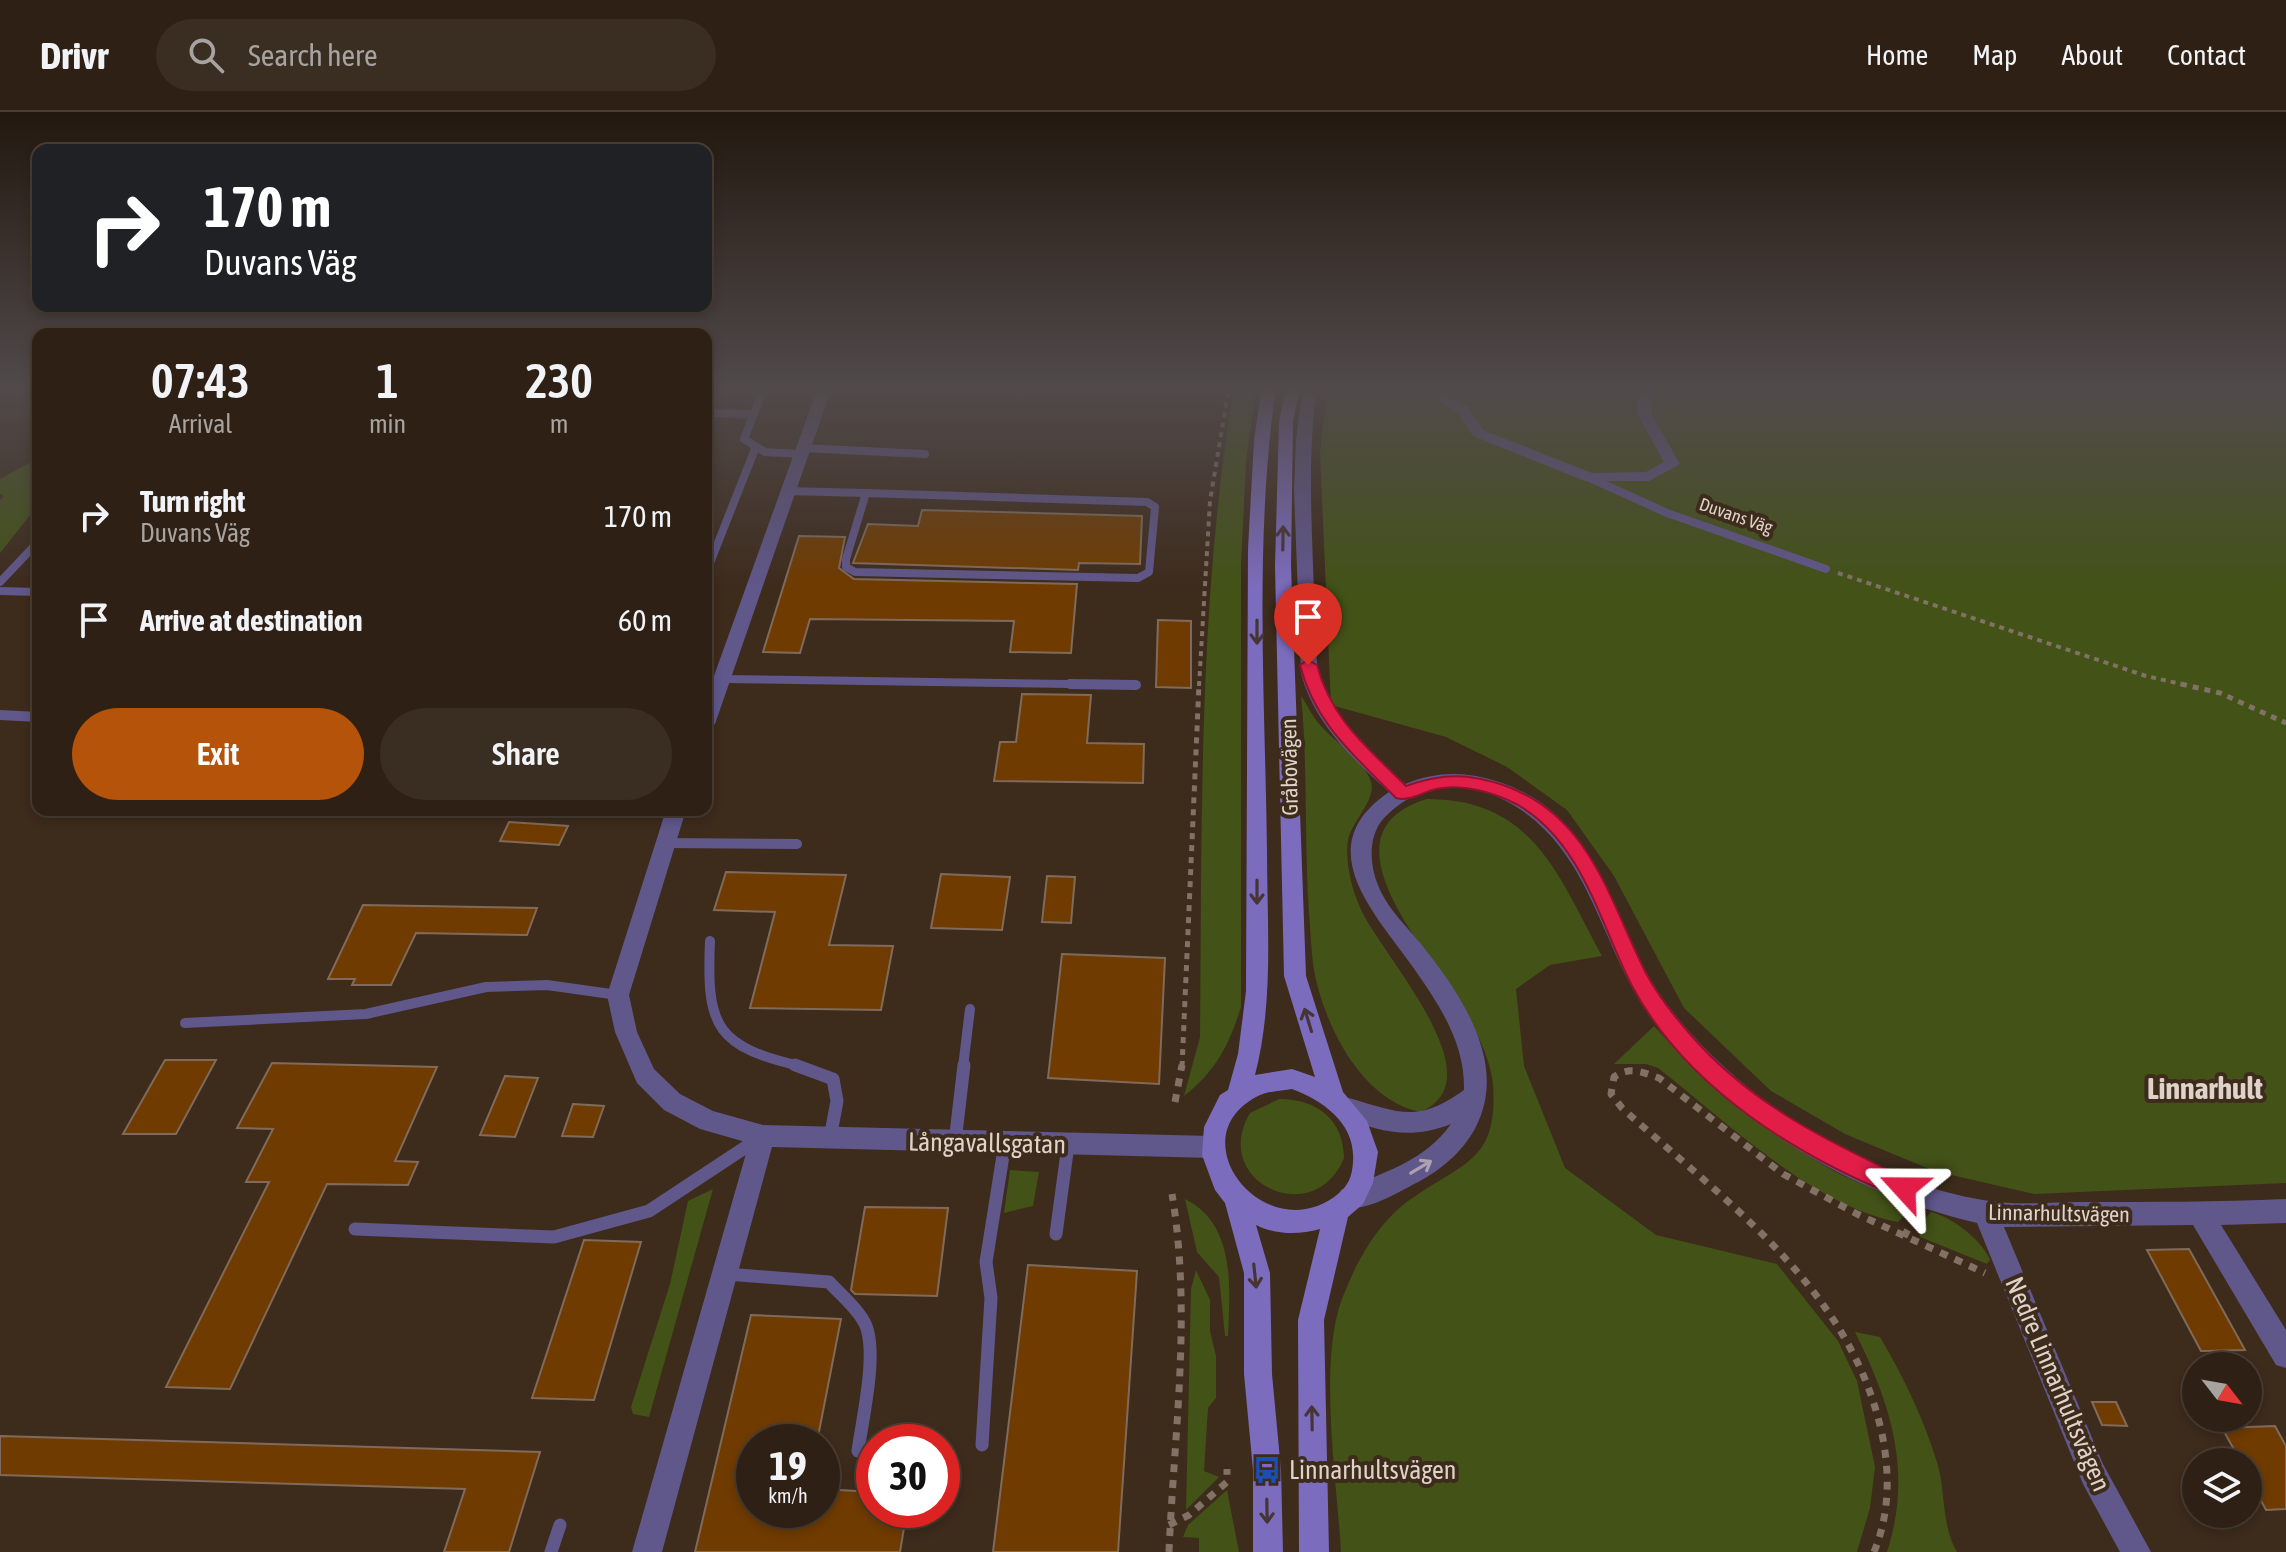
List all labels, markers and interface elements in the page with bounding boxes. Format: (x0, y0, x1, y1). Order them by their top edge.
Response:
search box (156, 19, 716, 91)
icon: search (184, 33, 228, 77)
text: Drivr (40, 34, 108, 77)
text: Search here (248, 38, 378, 72)
text: Home (1866, 39, 1928, 71)
text: Map (1972, 39, 2017, 71)
text: About (2061, 39, 2123, 71)
text: Contact (2167, 39, 2246, 71)
text: 170 m (204, 175, 331, 239)
icon: right (72, 176, 176, 280)
text: Duvans Väg (204, 241, 357, 283)
text: 07:43 (151, 353, 250, 408)
text: 1 (376, 353, 399, 408)
text: 230 (525, 353, 593, 408)
text: Arrival (169, 409, 232, 439)
text: min (369, 409, 406, 439)
text: m (550, 409, 568, 439)
text: Turn right (140, 484, 246, 518)
street label: Duvans Väg (1697, 493, 1776, 538)
icon: right (72, 494, 116, 538)
text: 170 m (604, 499, 672, 533)
text: Duvans Väg (140, 518, 250, 548)
one-way arrow (1276, 525, 1291, 552)
pin (1274, 583, 1342, 665)
icon: arrive (1286, 595, 1330, 639)
icon: arrive (72, 598, 116, 642)
text: Arrive at destination (140, 603, 362, 637)
text: 60 m (618, 603, 672, 637)
one-way arrow (1249, 618, 1265, 645)
button: Exit (72, 708, 364, 800)
button: Share (380, 708, 672, 800)
street label: Gråbovägen (1275, 718, 1303, 816)
one-way arrow (1249, 878, 1265, 905)
one-way arrow (1300, 1007, 1315, 1033)
district label: Linnarhult (2147, 1071, 2263, 1105)
street label: Långavallsgatan (908, 1127, 1066, 1159)
position arrow (1862, 1146, 1946, 1230)
one-way arrow (1409, 1158, 1432, 1174)
street label: Linnarhultsvägen (1988, 1199, 2130, 1227)
one-way arrow (1248, 1262, 1263, 1288)
street label: Nedre Linnarhultsvägen (1999, 1272, 2117, 1496)
north arrow (2182, 1352, 2262, 1432)
map controls (2182, 1352, 2262, 1528)
one-way arrow (1305, 1405, 1320, 1432)
speed limit sign: 30 (856, 1424, 960, 1528)
text: 19 (769, 1443, 807, 1488)
button: layers (2182, 1448, 2262, 1528)
bus stop icon: Linnarhultsvägen (1252, 1455, 1282, 1485)
place label: Linnarhultsvägen (1289, 1455, 1456, 1485)
text: km/h (768, 1484, 808, 1507)
one-way arrow (1260, 1497, 1275, 1524)

